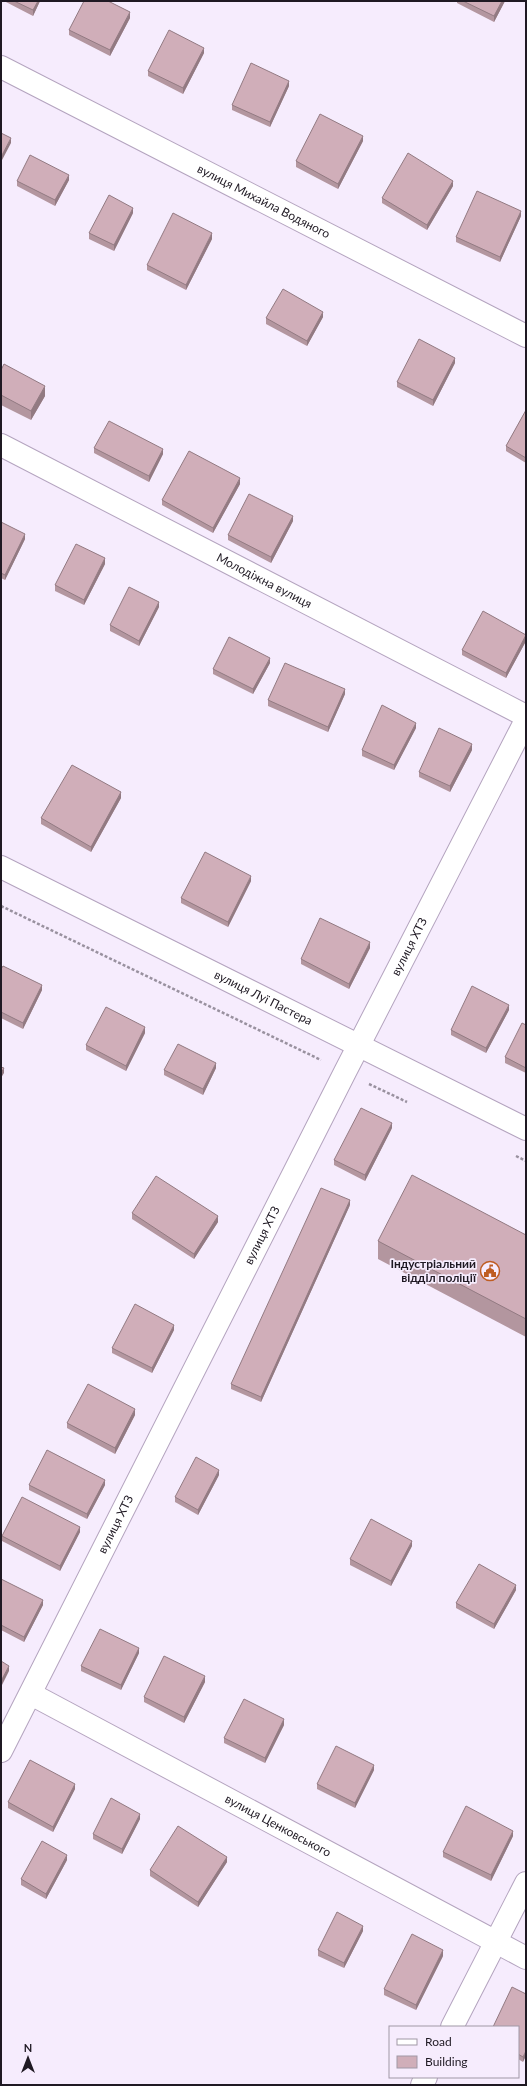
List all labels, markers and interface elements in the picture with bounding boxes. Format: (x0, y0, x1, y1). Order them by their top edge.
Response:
street label: вулиця Михайла Водяного (195, 161, 333, 241)
street label: Молодіжна вулиця (214, 549, 315, 611)
street label: вулиця ХТЗ (388, 915, 430, 978)
street label: вулиця Луї Пастера (212, 967, 315, 1028)
street label: вулиця ХТЗ (241, 1203, 283, 1267)
place label: Індустріальний відділ поліції (391, 1256, 477, 1285)
public building icon: Індустріальний відділ поліції (479, 1260, 501, 1282)
street label: вулиця ХТЗ (94, 1492, 136, 1556)
street label: вулиця Ценковського (223, 1791, 334, 1860)
legend (389, 2026, 519, 2078)
text: Road (425, 2034, 452, 2049)
north arrow (8, 2038, 48, 2078)
text: N (24, 2041, 32, 2054)
text: Building (425, 2054, 468, 2069)

